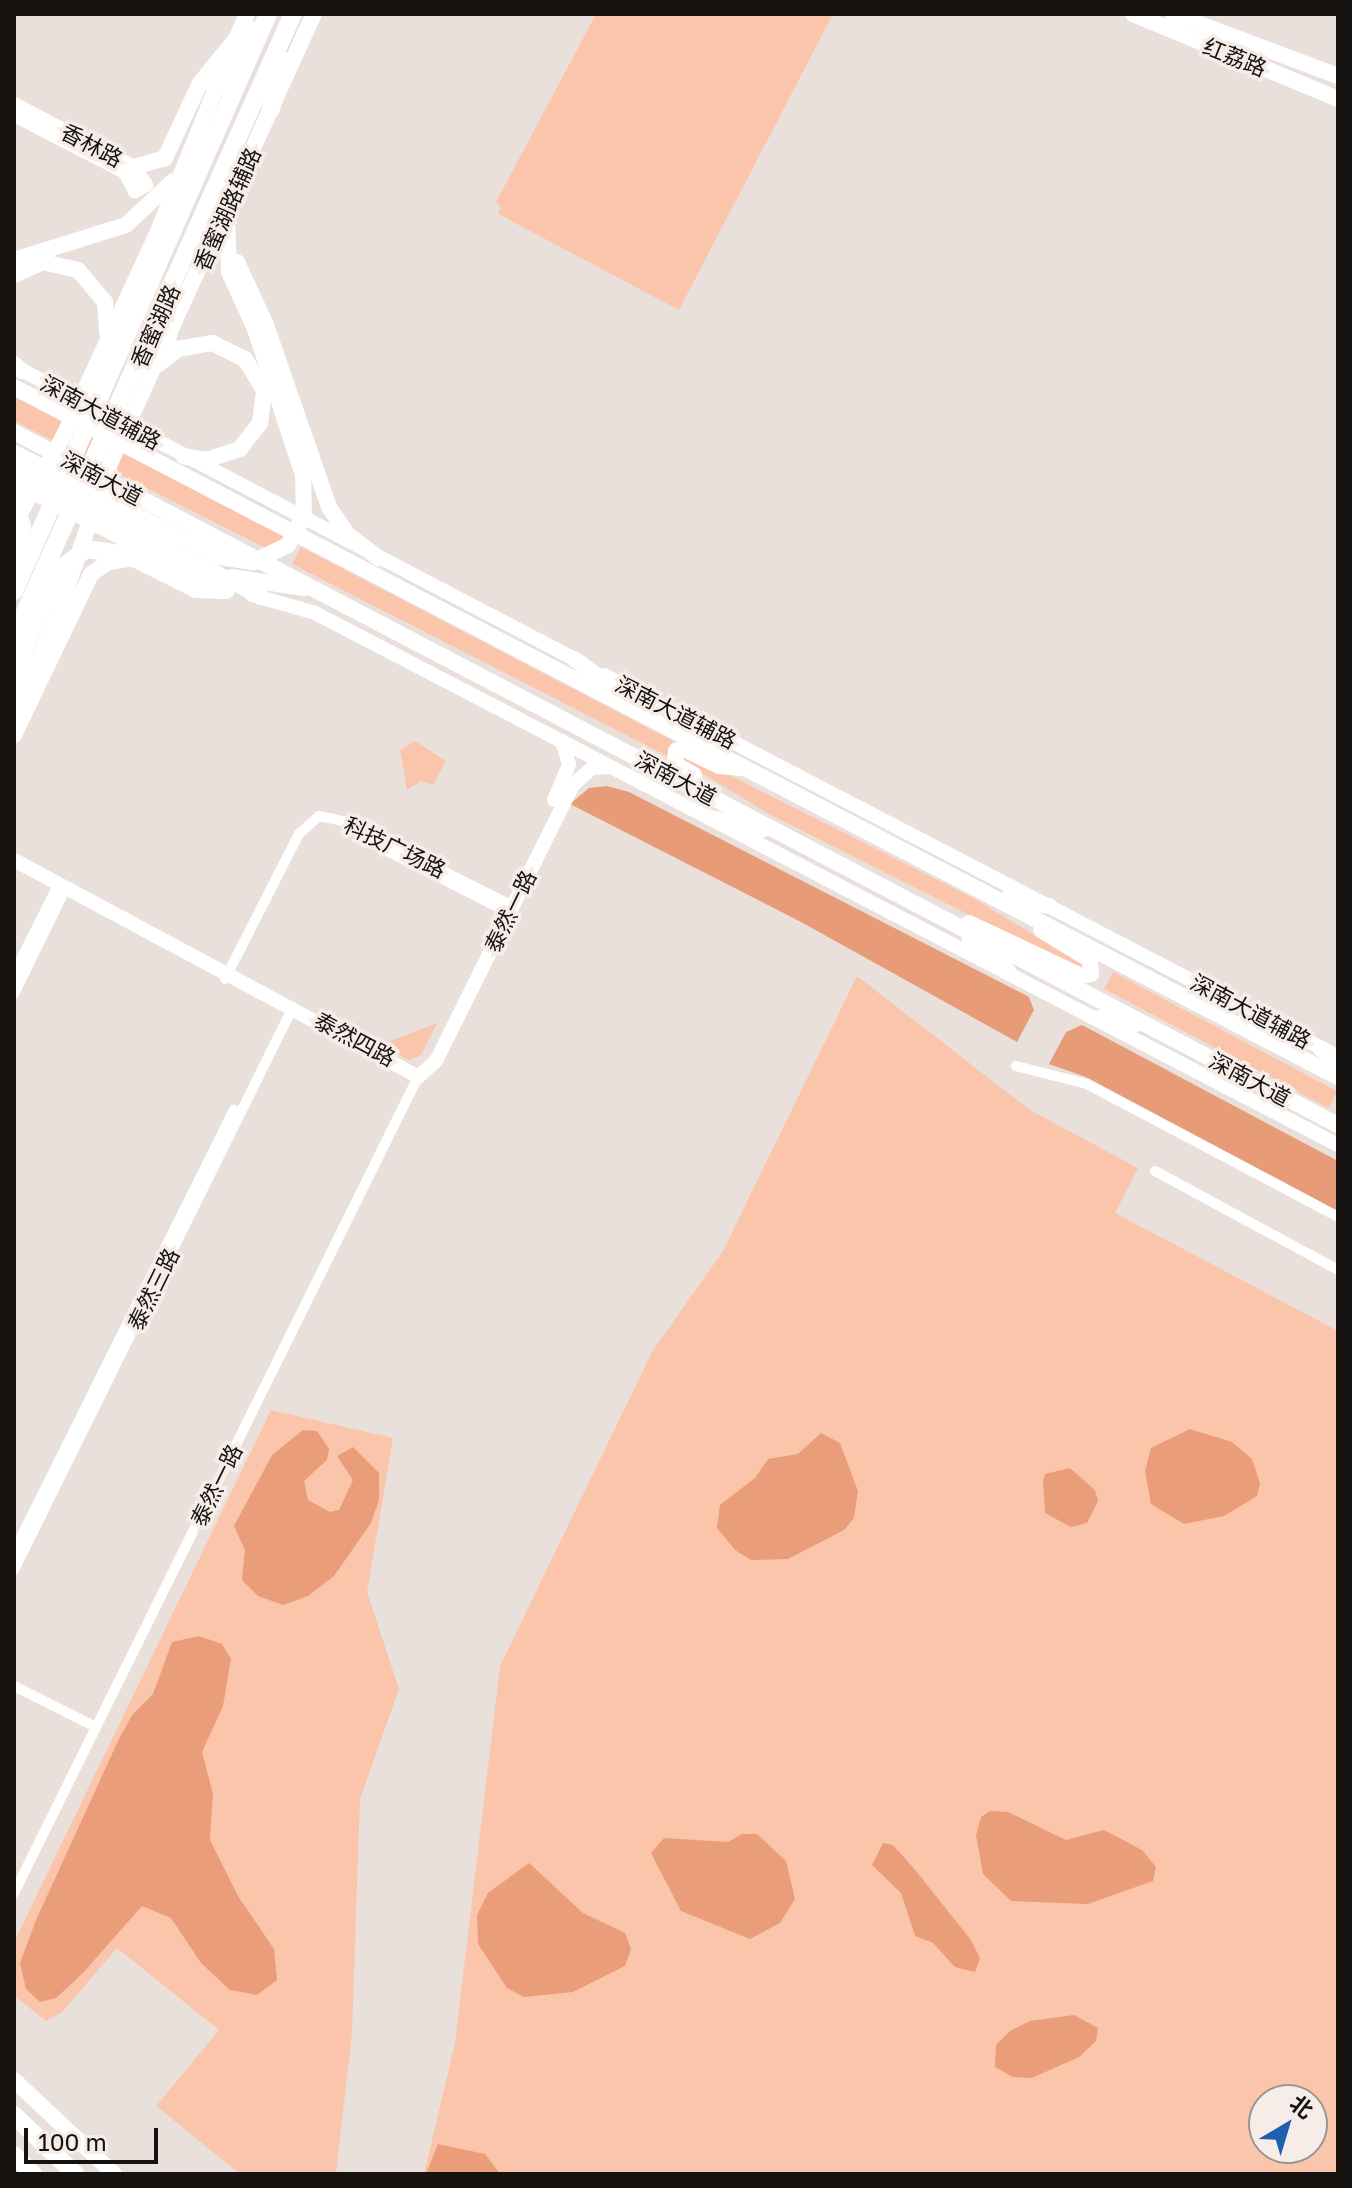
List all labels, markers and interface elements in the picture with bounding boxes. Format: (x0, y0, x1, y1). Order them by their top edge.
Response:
street label: 红荔路 (1199, 32, 1271, 82)
street label: 香林路 (57, 118, 127, 172)
street label: 香蜜湖路辅路 (188, 143, 266, 275)
street label: 香蜜湖路 (125, 280, 185, 372)
street label: 深南大道辅路 (37, 369, 165, 455)
street label: 深南大道 (57, 446, 147, 510)
street label: 深南大道辅路 (611, 670, 741, 754)
street label: 深南大道 (631, 746, 721, 810)
street label: 科技广场路 (340, 811, 450, 883)
street label: 泰然一路 (479, 866, 541, 956)
street label: 深南大道辅路 (1187, 968, 1315, 1054)
street label: 泰然四路 (310, 1007, 400, 1071)
street label: 深南大道 (1205, 1047, 1295, 1111)
street label: 泰然三路 (122, 1244, 184, 1334)
street label: 泰然一路 (185, 1440, 247, 1530)
north arrow (1248, 2084, 1328, 2164)
text: 北 (1285, 2089, 1319, 2124)
scale bar (28, 2112, 162, 2162)
text: 100 m (38, 2127, 107, 2156)

